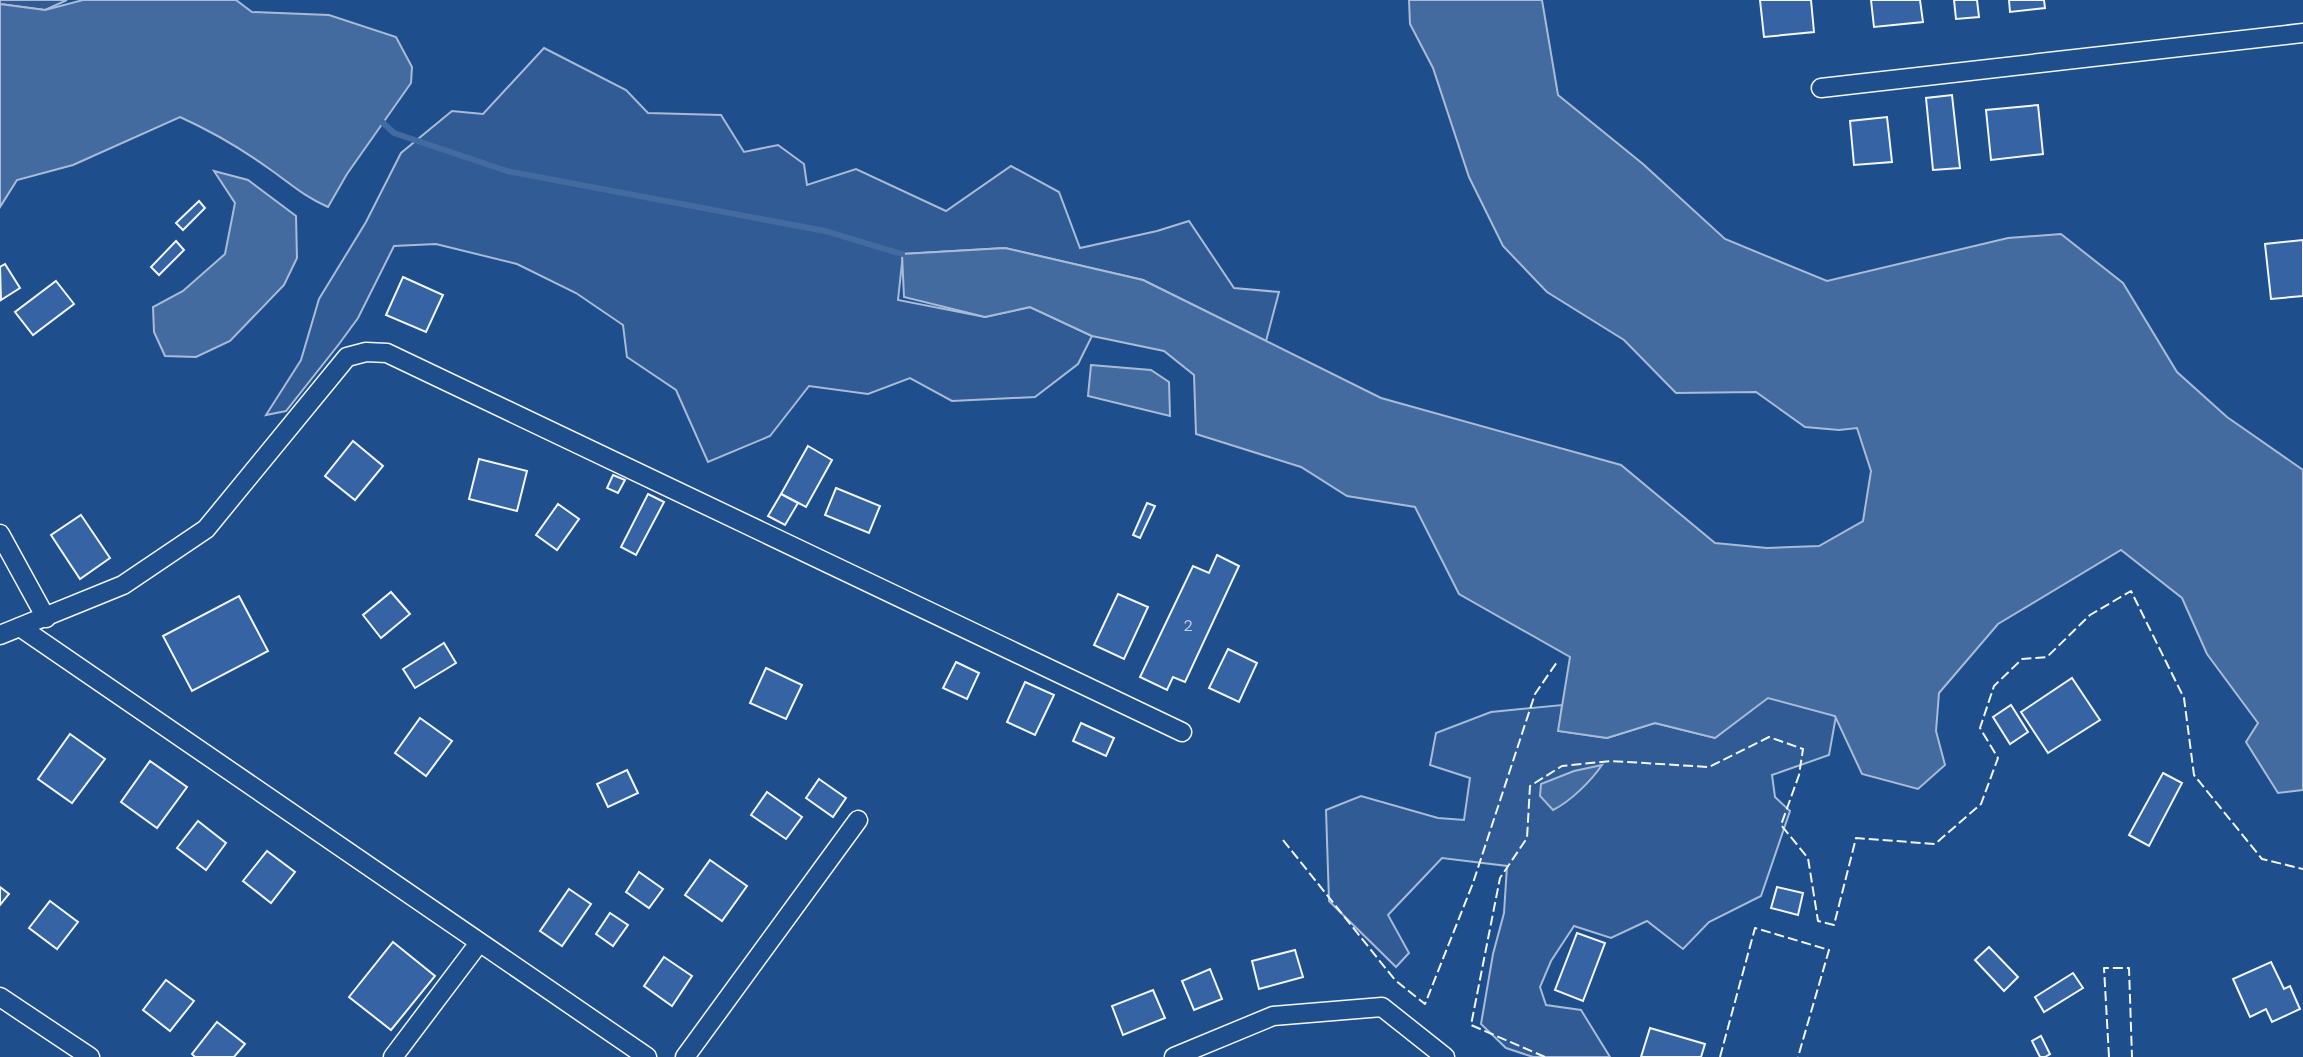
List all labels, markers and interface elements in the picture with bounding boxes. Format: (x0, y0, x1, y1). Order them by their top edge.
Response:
house number: 2 (1183, 615, 1193, 636)

